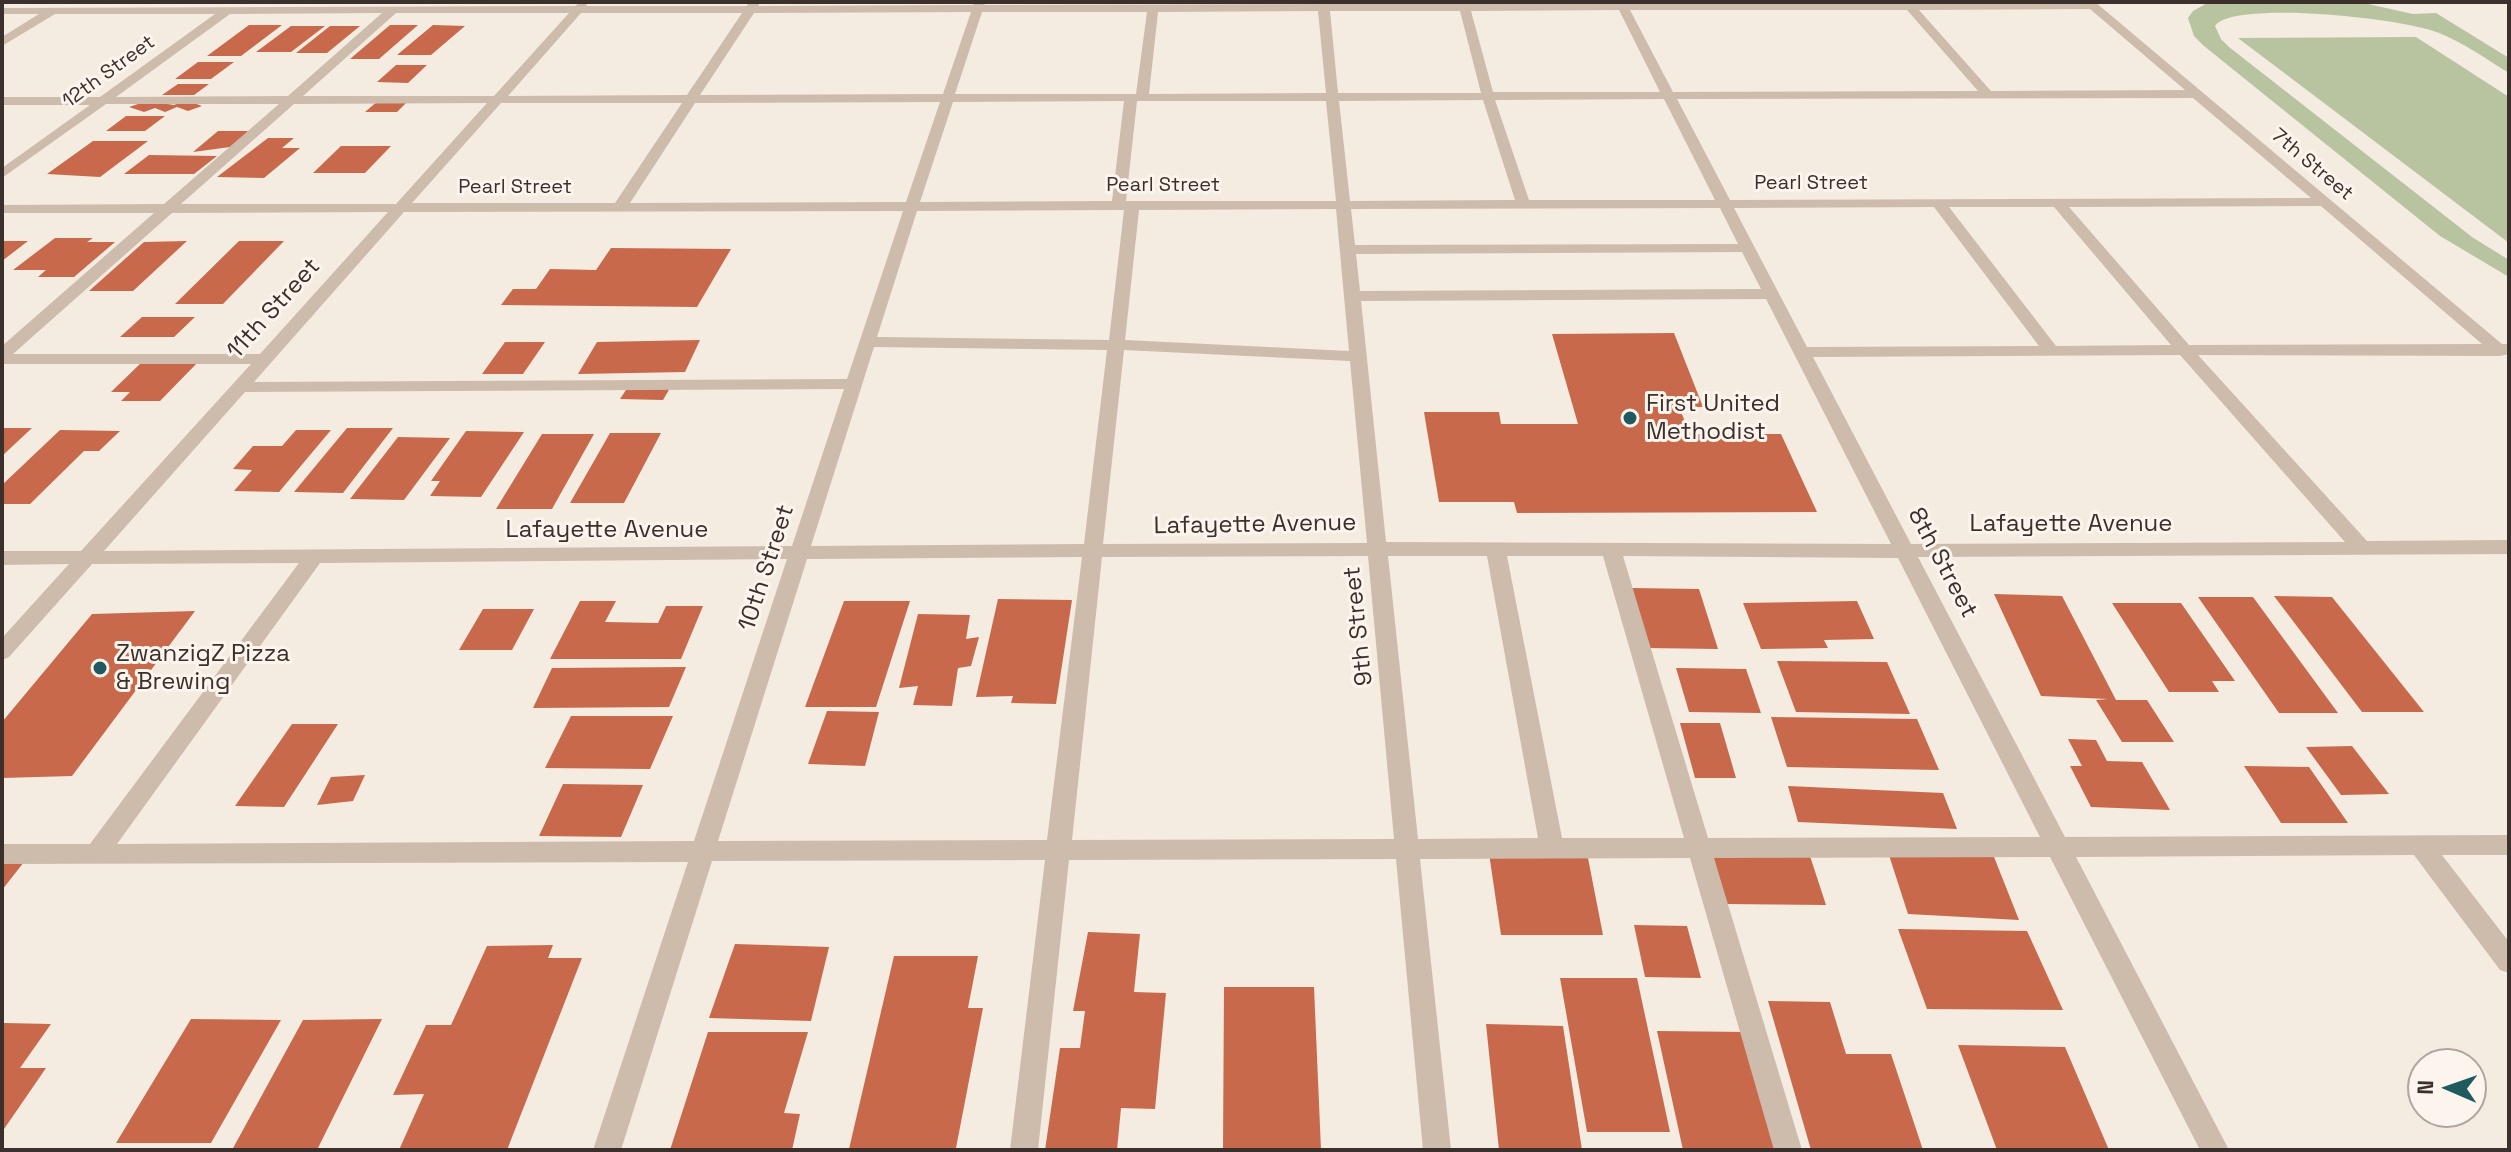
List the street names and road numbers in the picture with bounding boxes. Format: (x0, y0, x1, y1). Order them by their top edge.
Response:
street label: 12th Street (58, 31, 160, 113)
street label: 7th Street (2266, 124, 2358, 206)
street label: Pearl Street (1754, 172, 1868, 196)
street label: Pearl Street (1106, 174, 1220, 198)
street label: Pearl Street (458, 176, 572, 200)
street label: 11th Street (221, 253, 327, 365)
street label: 10th Street (733, 501, 801, 635)
street label: 8th Street (1901, 503, 1983, 623)
street label: Lafayette Avenue (1153, 509, 1357, 541)
street label: Lafayette Avenue (1970, 510, 2172, 538)
street label: Lafayette Avenue (506, 516, 708, 544)
street label: 9th Street (1338, 565, 1380, 687)

